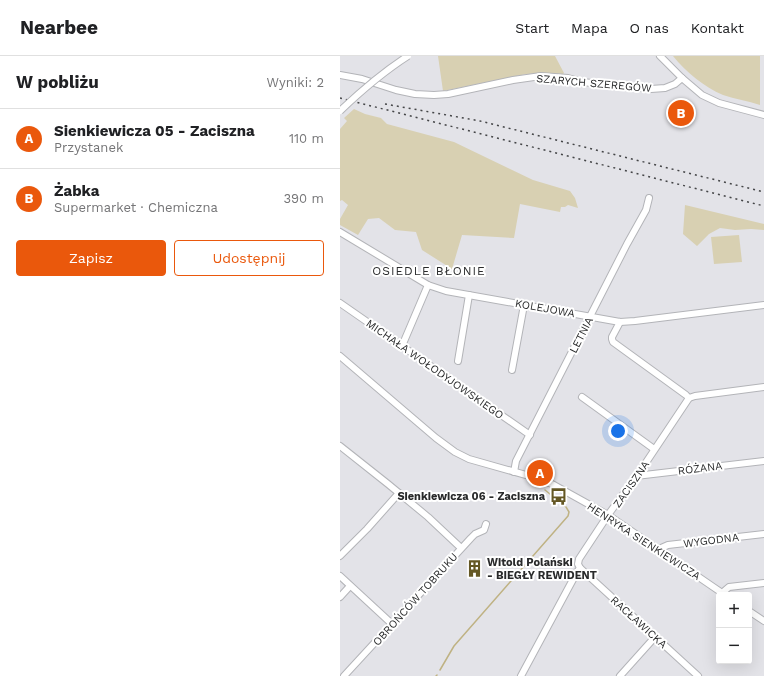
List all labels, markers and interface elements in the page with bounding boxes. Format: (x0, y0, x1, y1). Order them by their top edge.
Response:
text: Nearbee (20, 16, 98, 39)
text: Start (515, 20, 549, 36)
text: Mapa (571, 20, 608, 36)
text: O nas (630, 20, 669, 36)
text: Kontakt (691, 20, 744, 36)
street label: SZARYCH SZEREGÓW (536, 71, 653, 95)
text: W pobliżu (16, 72, 99, 92)
text: Wyniki: 2 (267, 75, 324, 90)
pin: B (668, 98, 694, 128)
text: Sienkiewicza 05 - Zaciszna (54, 122, 255, 140)
text: A (25, 131, 33, 146)
text: 110 m (289, 131, 324, 146)
text: Przystanek (54, 140, 123, 155)
text: Żabka (54, 182, 100, 200)
text: B (25, 191, 33, 206)
text: 390 m (283, 191, 324, 206)
text: Supermarket · Chemiczna (54, 200, 218, 215)
button: Zapisz (16, 240, 166, 276)
button: Udostępnij (174, 240, 324, 276)
district label: OSIEDLE BŁONIE (372, 264, 486, 278)
street label: KOLEJOWA (514, 297, 576, 320)
street label: LETNIA (567, 315, 596, 355)
street label: MICHAŁA WOŁODYJOWSKIEGO (363, 317, 506, 422)
your location (608, 421, 628, 441)
pin: A (527, 458, 553, 488)
street label: ZACISZNA (611, 458, 652, 510)
street label: RÓŻANA (677, 458, 723, 478)
bus stop icon: Sienkiewicza 06 - Zaciszna (548, 486, 568, 506)
place label: Sienkiewicza 06 - Zaciszna (397, 490, 546, 503)
street label: HENRYKA SIENKIEWICZA (585, 500, 703, 583)
street label: WYGODNA (682, 531, 740, 550)
street label: OBROŃCÓW TOBRUKU (370, 550, 460, 648)
place label: Witold Polański - BIEGŁY REWIDENT (487, 556, 597, 582)
building icon: Witold Polański - BIEGŁY REWIDENT (464, 558, 484, 578)
map controls (716, 592, 752, 664)
button: + (716, 592, 752, 628)
street label: RACŁAWICKA (608, 594, 670, 651)
button: − (716, 628, 752, 664)

